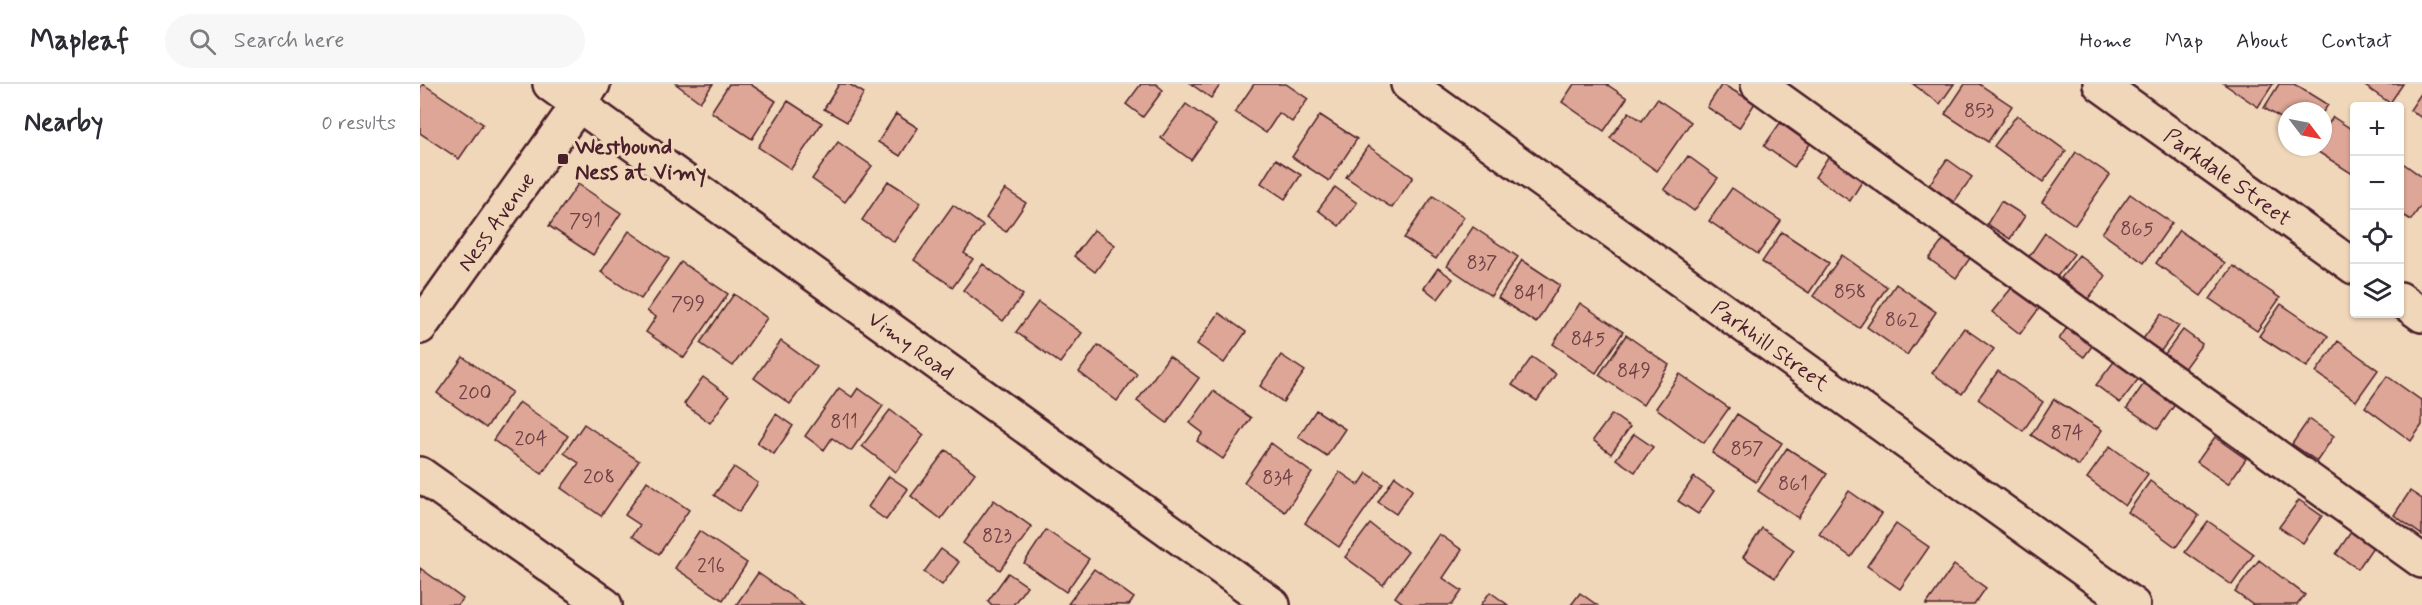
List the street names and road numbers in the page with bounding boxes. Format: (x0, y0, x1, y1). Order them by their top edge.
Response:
street label: Parkdale Street (2158, 123, 2296, 233)
street label: Ness Avenue (452, 167, 542, 277)
street label: Parkhill Street (1705, 295, 1834, 398)
street label: Vimy Road (862, 306, 960, 387)

